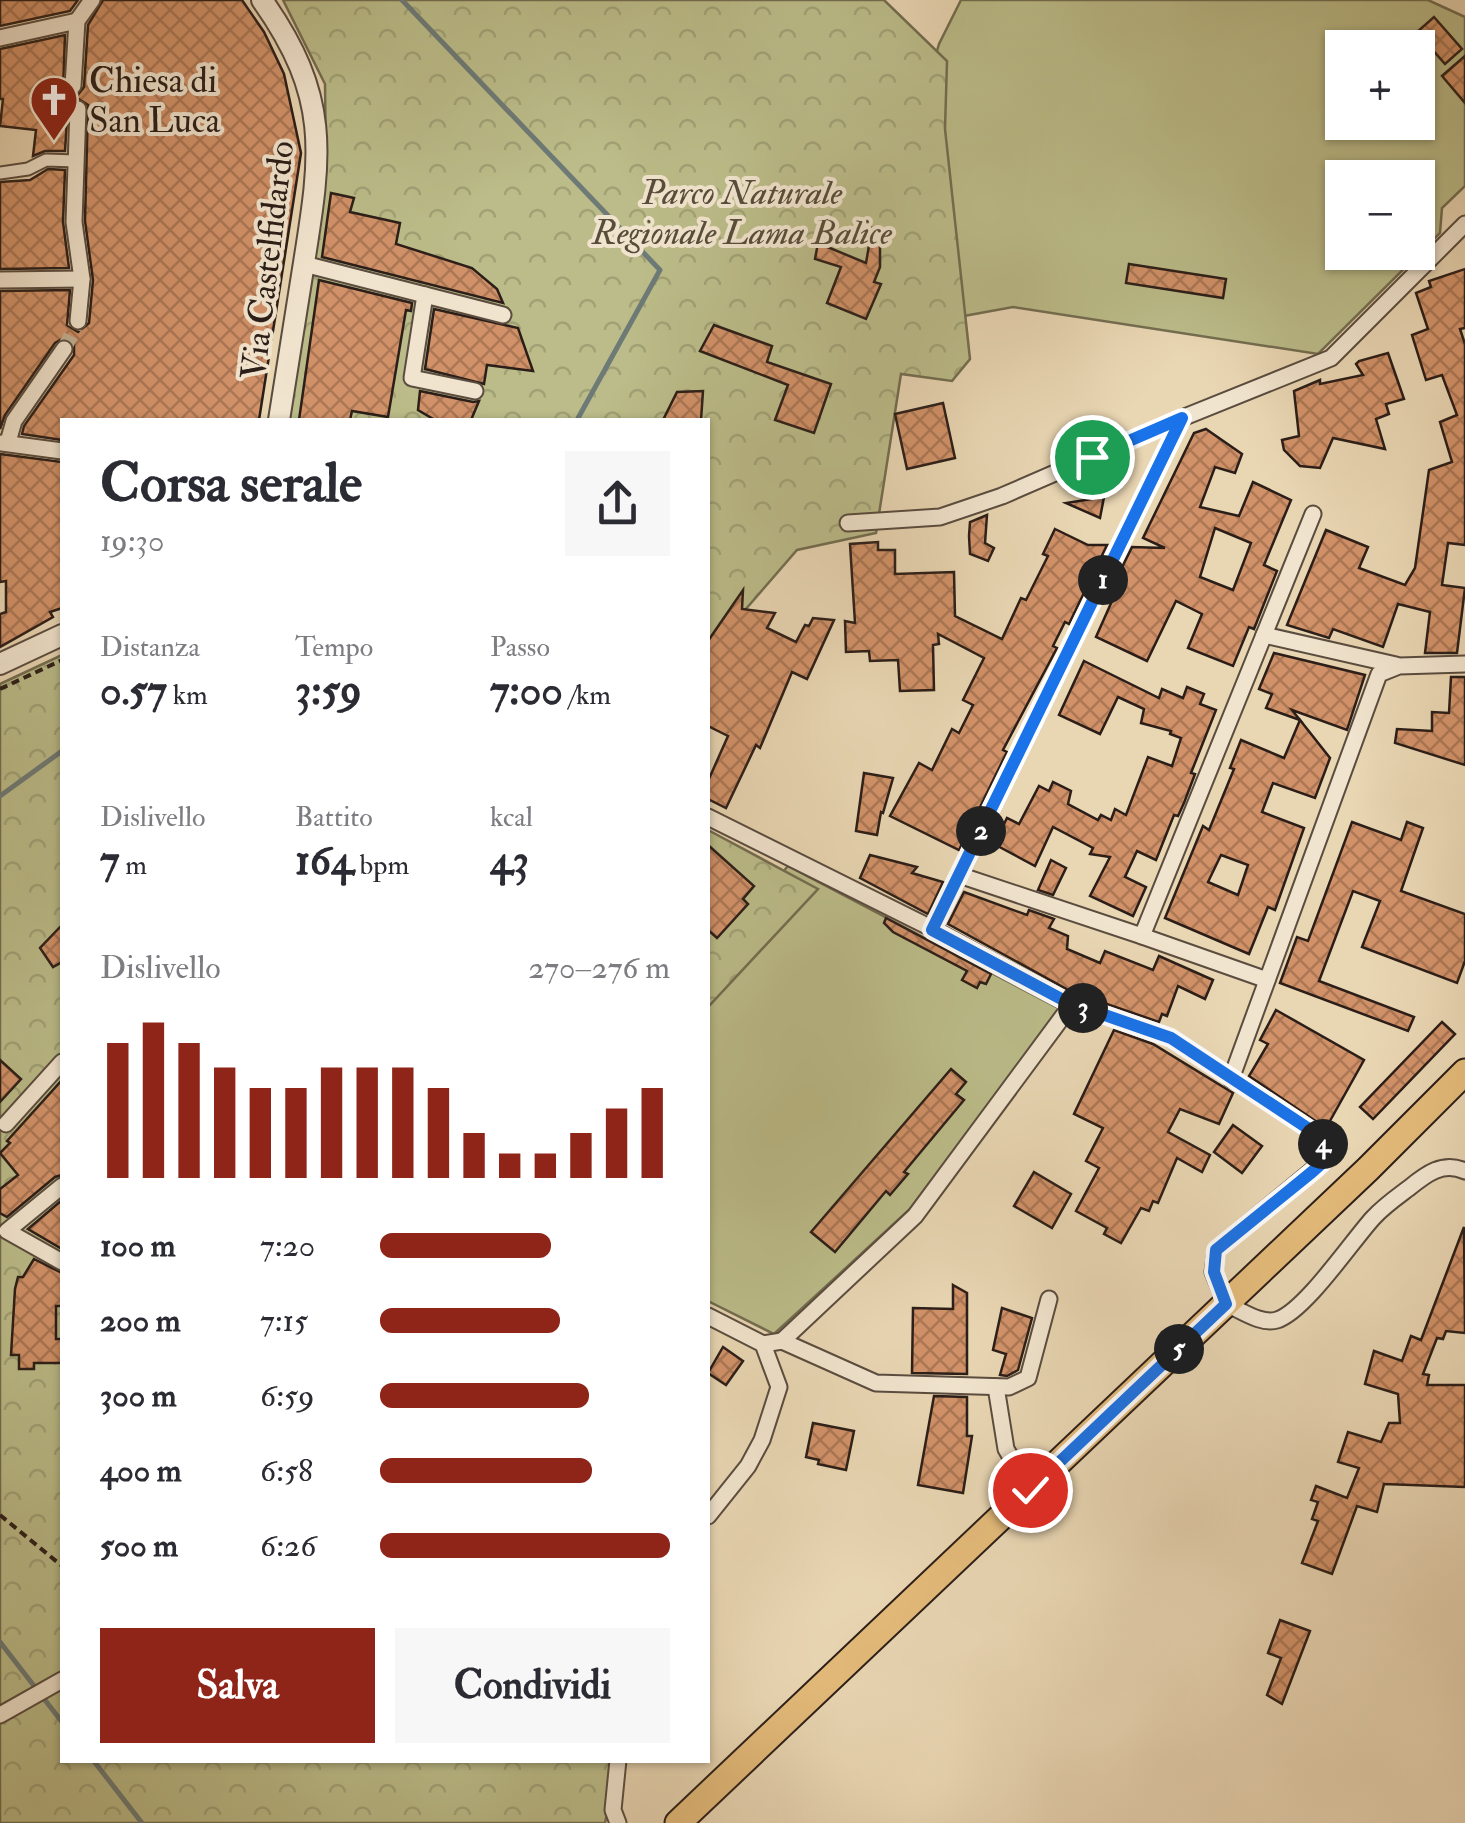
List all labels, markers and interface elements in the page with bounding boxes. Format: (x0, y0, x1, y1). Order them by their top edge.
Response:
map controls (1325, 30, 1435, 270)
button: + (1325, 30, 1435, 140)
place label: Chiesa di San Luca (89, 59, 221, 143)
church icon: Chiesa di San Luca (28, 74, 80, 142)
street label: Via Castelfidardo (232, 138, 304, 382)
button: − (1325, 160, 1435, 270)
park label: Parco Naturale Regionale Lama Balice (591, 171, 892, 255)
pin (1050, 415, 1135, 500)
icon: arrive (1065, 430, 1120, 485)
text: Corsa serale (100, 449, 362, 518)
button: share (565, 451, 670, 556)
text: 19:30 (100, 521, 164, 561)
pin: 1 (1078, 555, 1128, 605)
text: 1 (1098, 562, 1108, 597)
text: Distanza (100, 630, 200, 665)
text: Tempo (295, 630, 373, 665)
text: Passo (490, 630, 550, 665)
text: 0.57 (100, 665, 167, 717)
text: 3:59 (295, 665, 362, 717)
text: 7:00 (490, 665, 563, 717)
text: km (167, 678, 208, 713)
text: /km (563, 678, 611, 713)
text: Dislivello (100, 800, 206, 835)
text: Battito (295, 800, 373, 835)
text: kcal (490, 800, 533, 835)
pin: 2 (956, 806, 1006, 856)
text: 2 (974, 813, 988, 848)
text: 7 (100, 835, 119, 887)
text: 164 (295, 835, 354, 887)
text: 43 (490, 835, 529, 887)
text: m (119, 848, 147, 883)
text: bpm (354, 848, 409, 883)
text: Dislivello (100, 948, 221, 988)
text: 270–276 m (528, 948, 670, 988)
pin: 3 (1058, 983, 1108, 1033)
text: 3 (1078, 990, 1088, 1025)
pin: 4 (1298, 1119, 1348, 1169)
text: 4 (1315, 1126, 1331, 1161)
text: 100 m (100, 1226, 176, 1266)
text: 7:20 (260, 1226, 315, 1266)
text: 200 m (100, 1301, 181, 1341)
text: 7:15 (260, 1301, 308, 1341)
pin: 5 (1154, 1324, 1204, 1374)
text: 5 (1173, 1331, 1185, 1366)
text: 300 m (100, 1376, 177, 1416)
text: 6:59 (260, 1376, 315, 1416)
pin (988, 1448, 1073, 1533)
text: 400 m (100, 1451, 182, 1491)
text: 6:58 (260, 1451, 313, 1491)
icon: check (1003, 1463, 1058, 1518)
text: 500 m (100, 1526, 178, 1566)
text: 6:26 (260, 1526, 316, 1566)
button: Salva (100, 1628, 375, 1743)
button: Condividi (395, 1628, 670, 1743)

